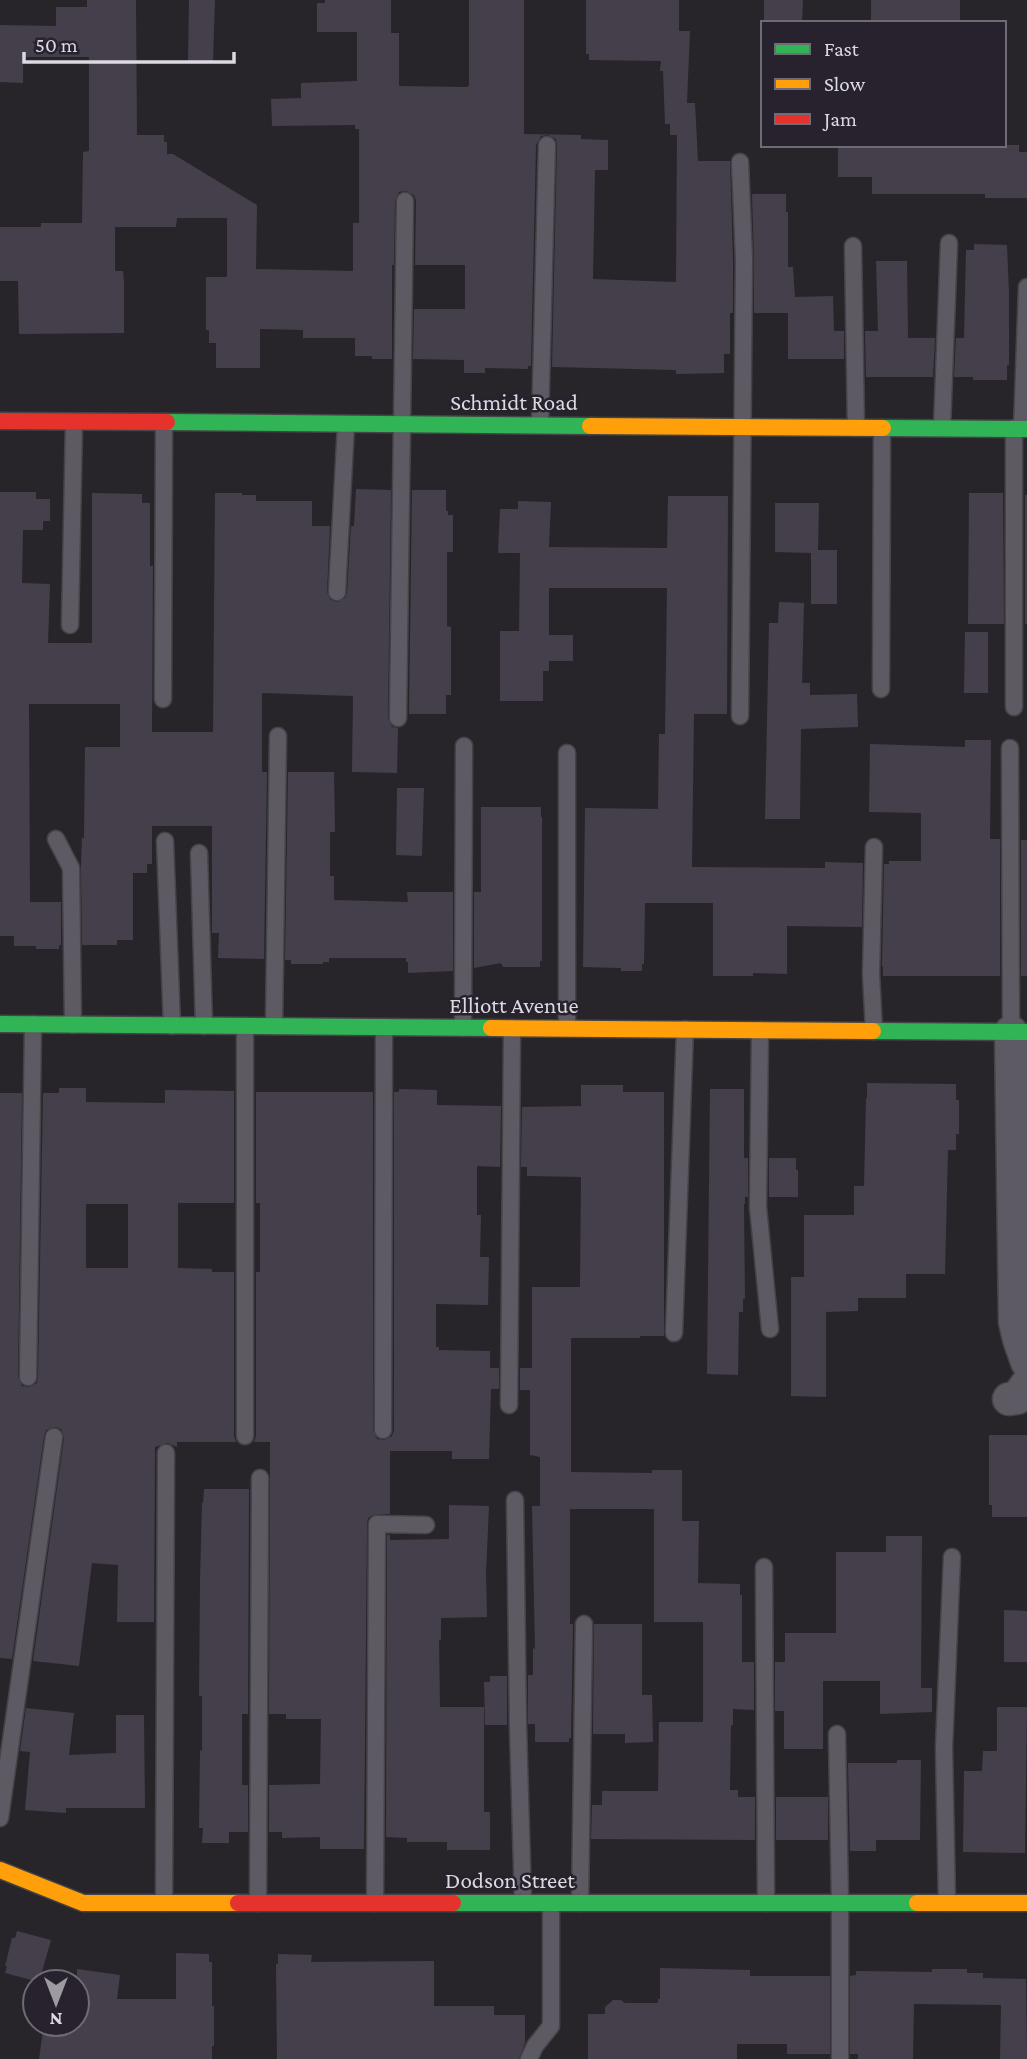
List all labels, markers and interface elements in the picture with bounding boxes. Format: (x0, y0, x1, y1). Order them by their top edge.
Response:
scale bar (24, 21, 234, 65)
legend (761, 21, 1006, 147)
text: 50 m (35, 33, 78, 57)
text: Fast (824, 37, 860, 61)
text: Slow (824, 72, 866, 96)
text: Jam (822, 107, 857, 131)
street label: Schmidt Road (450, 389, 578, 415)
street label: Elliott Avenue (449, 992, 579, 1018)
street label: Dodson Street (445, 1867, 575, 1893)
north arrow (21, 1968, 91, 2038)
text: N (49, 2009, 62, 2030)

